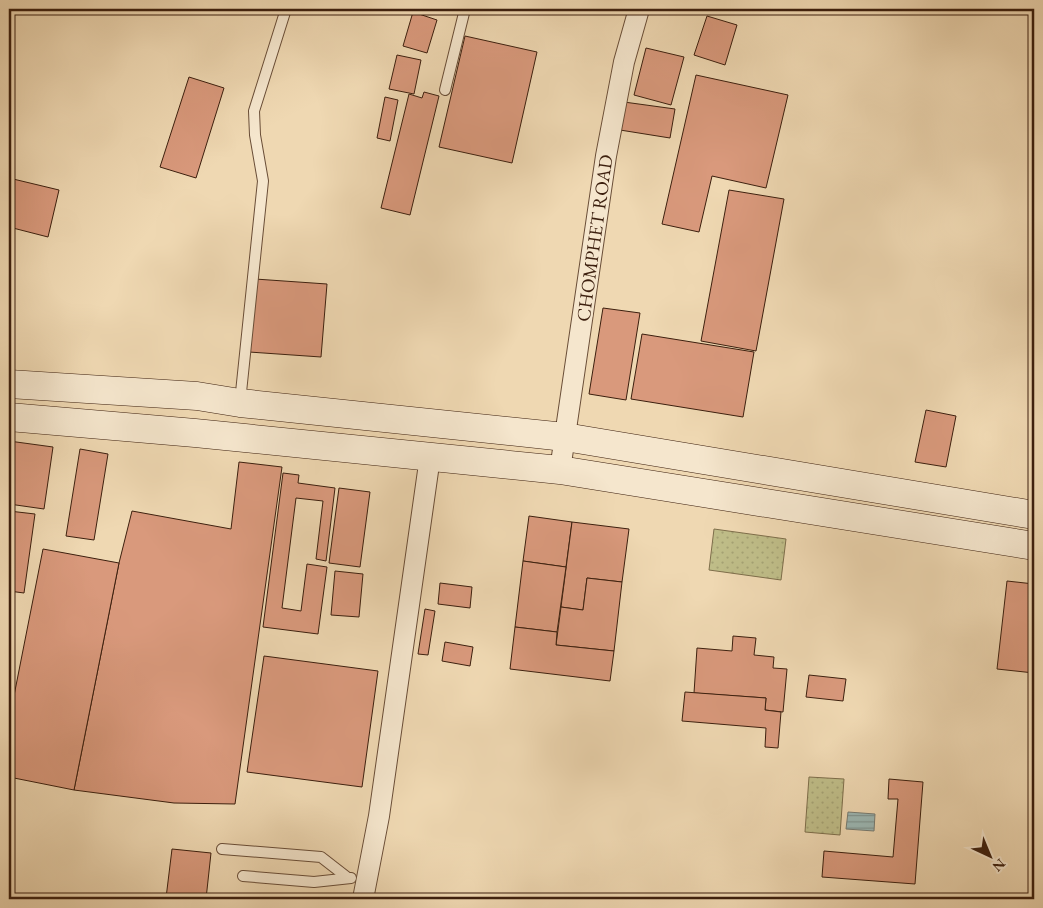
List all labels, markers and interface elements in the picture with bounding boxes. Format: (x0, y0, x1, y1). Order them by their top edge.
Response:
street label: CHOMPHET ROAD (570, 153, 619, 323)
north arrow (966, 830, 1016, 880)
text: N (988, 855, 1009, 876)

